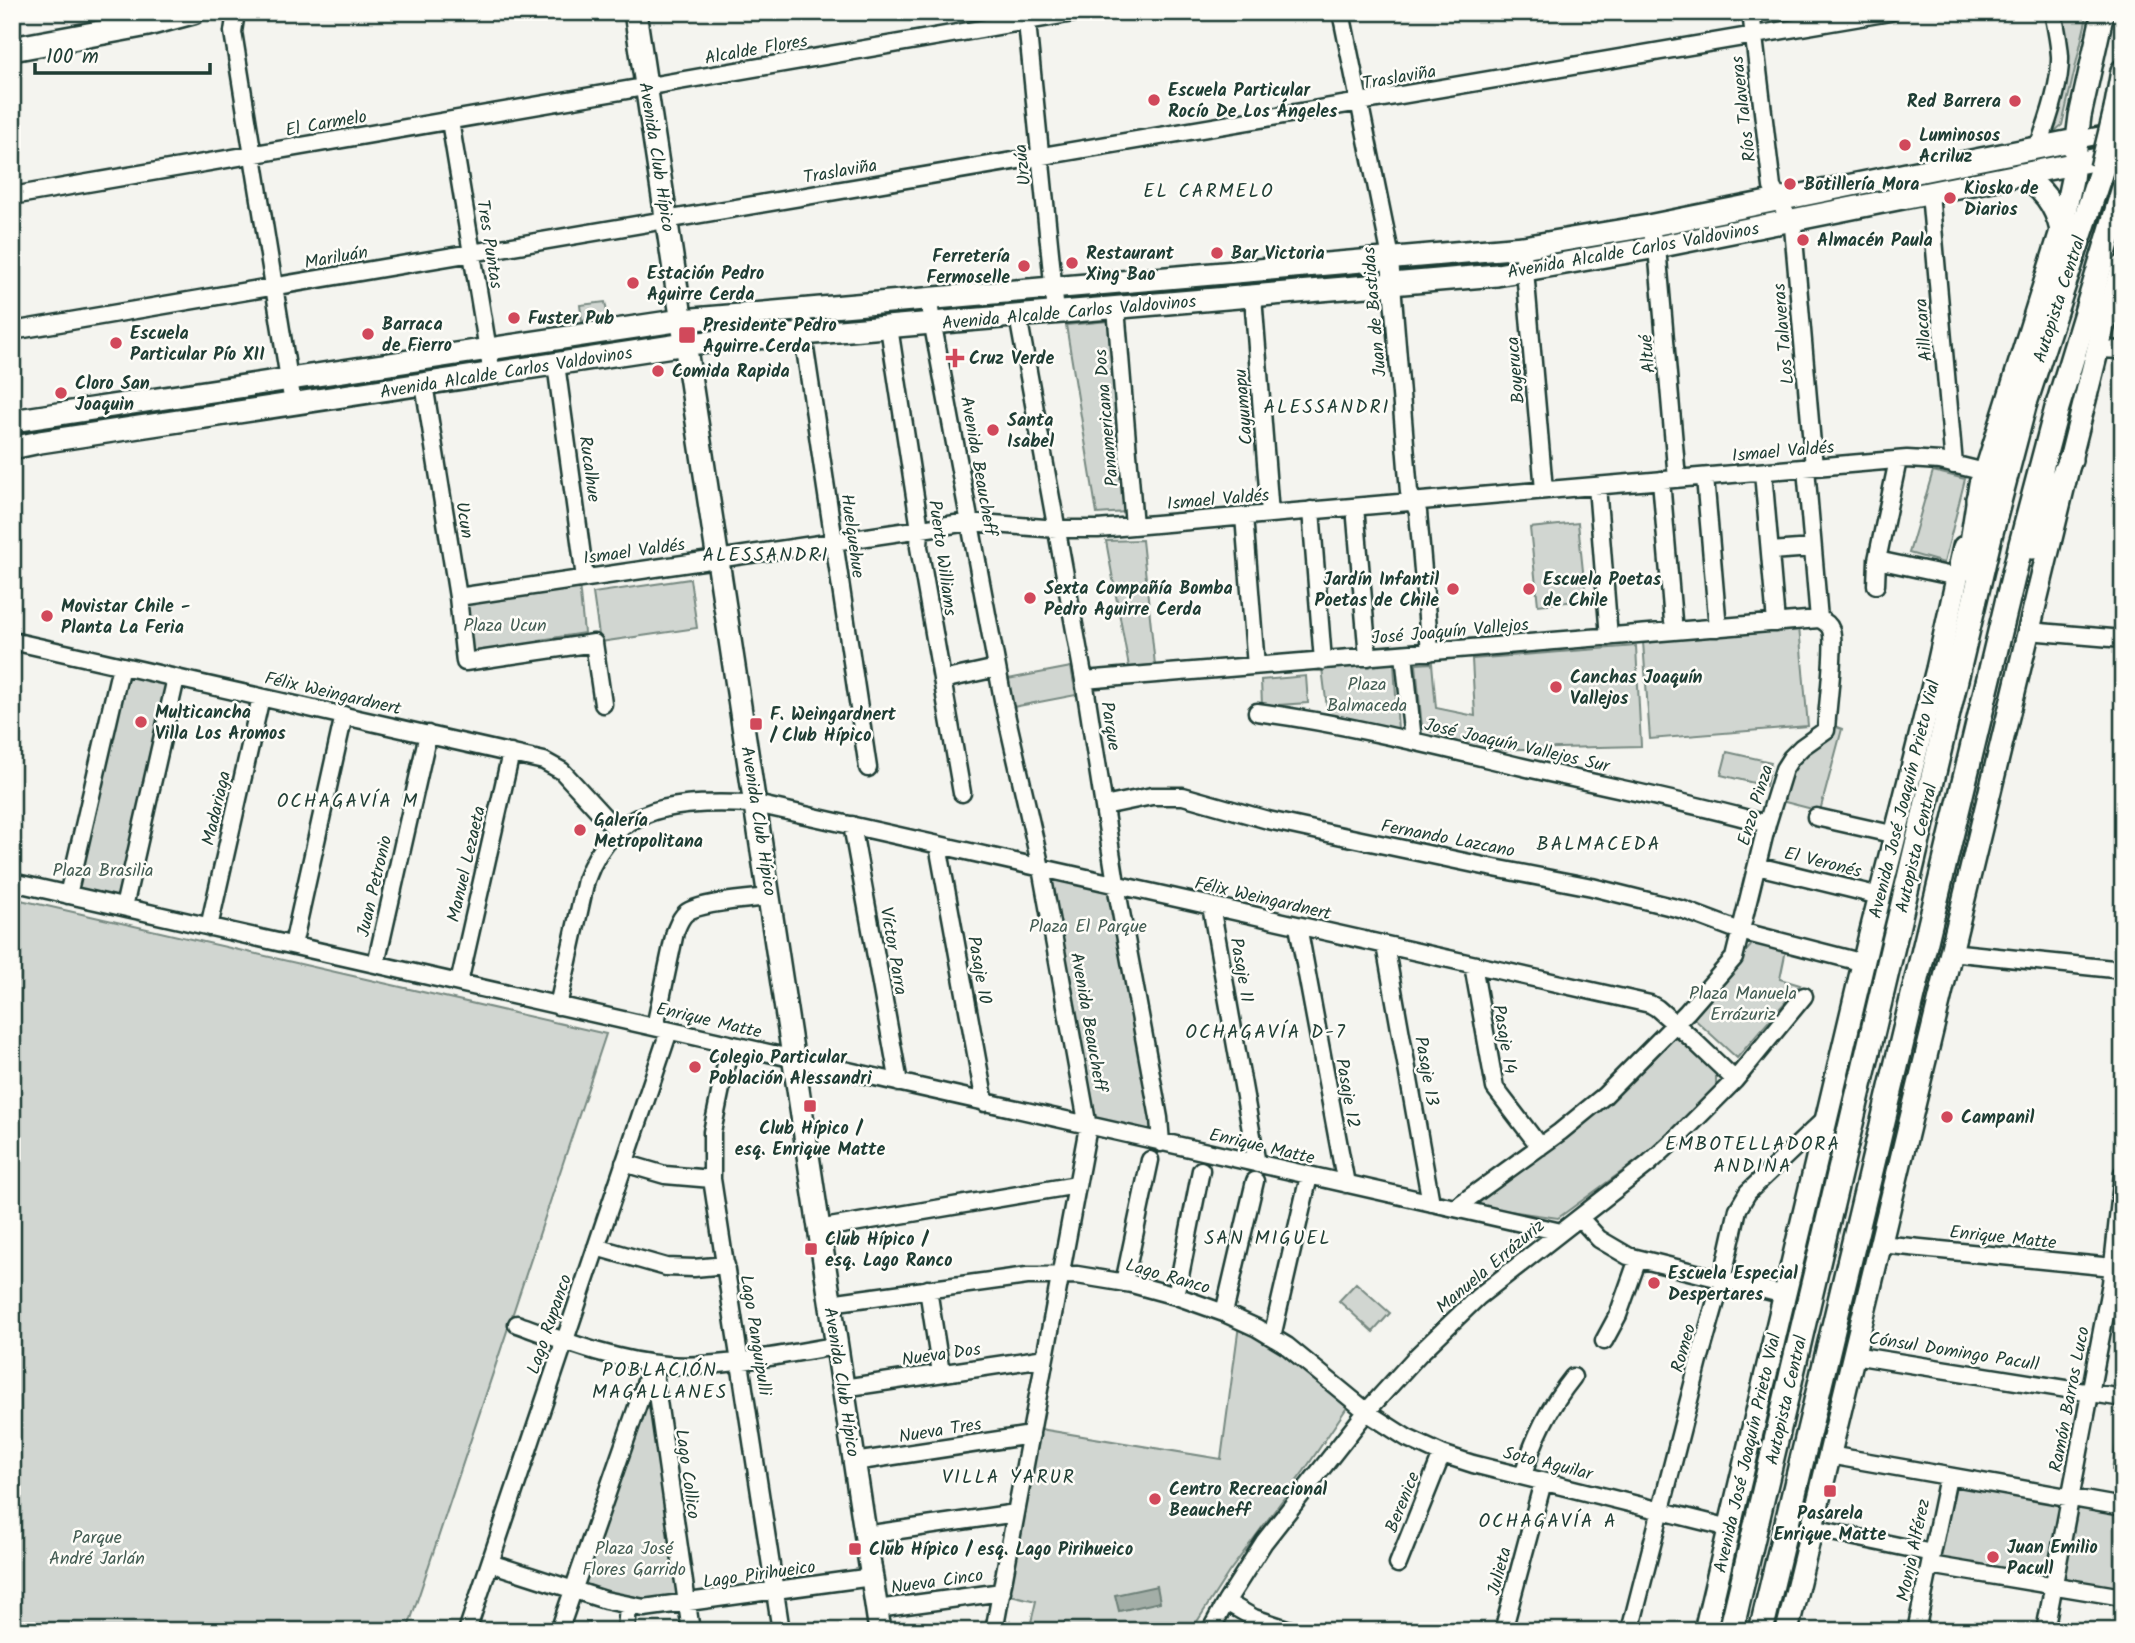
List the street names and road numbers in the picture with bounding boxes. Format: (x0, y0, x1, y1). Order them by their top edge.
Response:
street label: Alcalde Flores (702, 27, 810, 74)
street label: Ríos Talaveras (1724, 54, 1765, 163)
street label: Traslaviña (1360, 58, 1438, 99)
street label: Avenida Club Hípico (629, 80, 682, 234)
street label: El Carmelo (283, 103, 369, 146)
street label: Urzúa (1007, 143, 1040, 187)
street label: Traslaviña (801, 152, 879, 193)
street label: Tres Puntas (467, 198, 510, 291)
street label: Avenida Alcalde Carlos Valdovinos (1505, 215, 1762, 288)
street label: Autopista Central (2026, 232, 2095, 367)
street label: Mariluán (302, 239, 370, 278)
street label: Juan de Bastidas (1355, 245, 1396, 378)
street label: Los Talaveras (1766, 282, 1803, 386)
street label: Avenida Alcalde Carlos Valdovinos (941, 288, 1198, 339)
street label: Aillacara (1907, 297, 1942, 363)
street label: Altué (1632, 332, 1665, 374)
street label: Boyeruca (1499, 335, 1534, 405)
street label: Avenida Alcalde Carlos Valdovinos (378, 339, 635, 408)
street label: Panamericana Dos (1087, 348, 1128, 488)
street label: Cayumapu (1227, 367, 1262, 446)
street label: Avenida Beaucheff (951, 394, 1004, 540)
street label: Rucalhue (570, 434, 607, 504)
street label: Ismael Valdés (1731, 434, 1836, 471)
street label: Ismael Valdés (1166, 482, 1271, 519)
street label: Huelquehue (831, 492, 872, 580)
street label: Puerto Williams (919, 498, 964, 618)
street label: Ucun (446, 500, 481, 541)
street label: Ismael Valdés (581, 531, 687, 574)
street label: José Joaquín Vallejos (1370, 611, 1530, 654)
street label: Félix Weingardnert (261, 665, 405, 725)
street label: Avenida José Joaquín Prieto Vial (1862, 676, 1949, 922)
street label: Parque (1091, 700, 1128, 753)
street label: José Joaquín Vallejos Sur (1421, 711, 1613, 782)
street label: Avenida Club Hípico (731, 744, 784, 898)
street label: Enzo Pinza (1730, 761, 1782, 850)
street label: Madariaga (195, 768, 240, 849)
street label: Autopista Central (1888, 780, 1947, 916)
street label: Manuel Lezaeta (440, 803, 495, 925)
street label: Fernando Lazcano (1378, 812, 1517, 867)
street label: Juan Petronio (350, 833, 401, 940)
street label: El Veronés (1781, 840, 1865, 887)
street label: Félix Weingardnert (1191, 870, 1335, 930)
street label: Víctor Parra (871, 905, 915, 997)
street label: Pasaje 10 (958, 934, 999, 1007)
street label: Pasaje 11 (1221, 935, 1260, 1005)
street label: Avenida Beaucheff (1061, 950, 1114, 1096)
street label: Enrique Matte (653, 995, 764, 1048)
street label: Pasaje 14 (1483, 1002, 1524, 1076)
street label: Pasaje 13 (1405, 1034, 1446, 1108)
street label: Pasaje 12 (1326, 1056, 1367, 1130)
street label: Enrique Matte (1206, 1121, 1317, 1174)
street label: Manuela Errázuriz (1430, 1213, 1552, 1322)
street label: Enrique Matte (1948, 1218, 2058, 1259)
street label: Lago Ranco (1122, 1252, 1213, 1303)
street label: Lago Rupanco (520, 1271, 581, 1378)
street label: Lago Panguipulli (731, 1273, 778, 1398)
street label: Avenida Club Hípico (814, 1305, 867, 1459)
street label: Romeo (1664, 1321, 1705, 1376)
street label: Ramón Barros Luco (2042, 1324, 2099, 1475)
street label: Cónsul Domingo Pacull (1867, 1325, 2042, 1380)
street label: Avenida José Joaquín Prieto Vial (1707, 1330, 1790, 1576)
street label: Autopista Central (1758, 1332, 1817, 1468)
street label: Nueva Dos (900, 1336, 983, 1375)
street label: Nueva Tres (897, 1411, 984, 1452)
street label: Lago Collico (666, 1427, 707, 1521)
street label: Soto Aguilar (1500, 1439, 1596, 1490)
street label: Berenice (1378, 1468, 1429, 1537)
street label: Monja Alférez (1889, 1496, 1939, 1604)
street label: Julieta (1480, 1544, 1521, 1599)
street label: Lago Pirihueico (701, 1553, 817, 1598)
street label: Nueva Cinco (889, 1562, 985, 1603)

